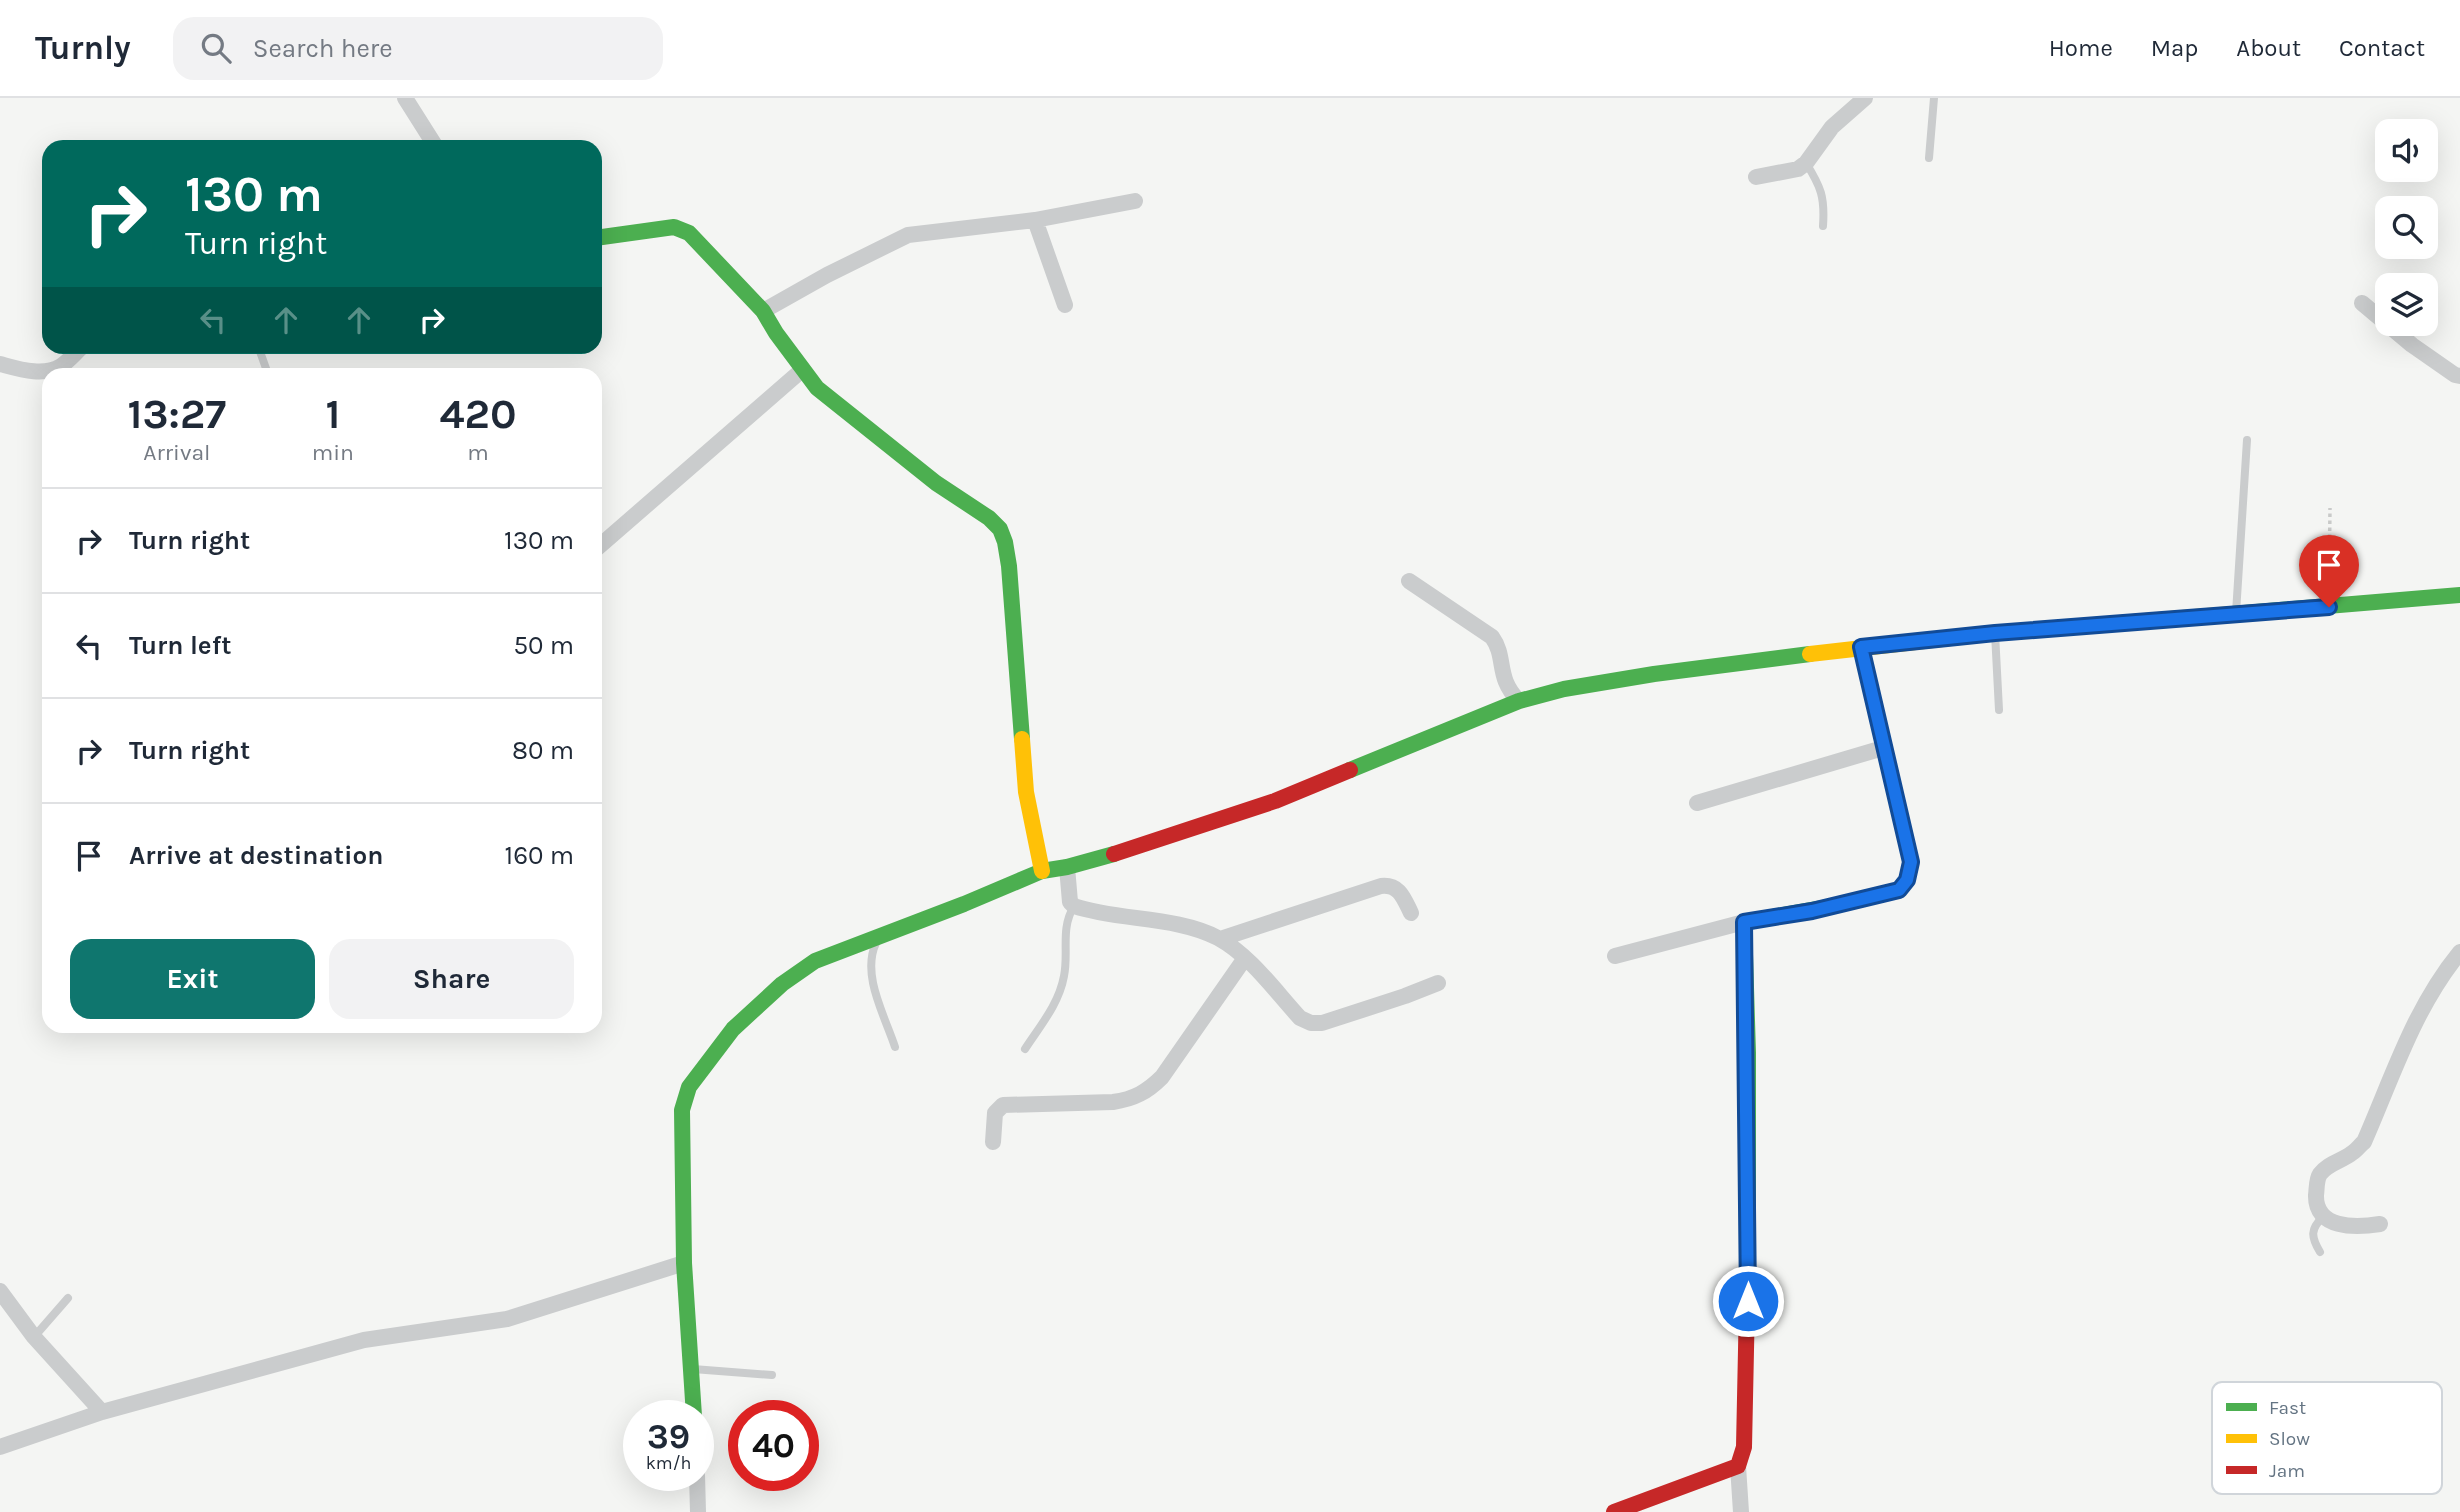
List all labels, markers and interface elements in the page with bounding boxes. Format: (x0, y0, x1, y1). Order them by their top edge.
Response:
search box (173, 17, 663, 80)
text: Turnly (35, 29, 131, 67)
icon: search (197, 29, 235, 67)
text: Search here (253, 33, 393, 64)
text: Home (2049, 34, 2113, 62)
text: Map (2151, 34, 2198, 62)
text: About (2236, 34, 2301, 62)
text: Contact (2339, 34, 2425, 62)
map controls (2375, 119, 2438, 336)
button: sound (2375, 119, 2438, 182)
text: 130 m (185, 166, 323, 223)
icon: right (70, 168, 161, 259)
button: search (2375, 196, 2438, 259)
text: Turn right (185, 225, 327, 262)
button: layers (2375, 273, 2438, 336)
icon: left (194, 301, 232, 339)
icon: ahead (267, 301, 305, 339)
icon: ahead (340, 301, 378, 339)
icon: right (413, 301, 451, 339)
text: 13:27 (128, 389, 226, 439)
text: 1 (325, 389, 340, 439)
text: 420 (440, 389, 516, 439)
text: Arrival (143, 439, 211, 466)
text: min (312, 439, 354, 466)
text: m (467, 439, 489, 466)
icon: right (70, 522, 108, 560)
text: Turn right (129, 525, 250, 556)
text: 130 m (504, 525, 574, 556)
pin (2299, 535, 2359, 607)
icon: arrive (2310, 546, 2348, 584)
icon: left (70, 627, 108, 665)
text: Turn left (129, 630, 231, 661)
text: 50 m (513, 630, 574, 661)
icon: right (70, 732, 108, 770)
text: Turn right (129, 735, 250, 766)
text: 80 m (512, 735, 574, 766)
icon: arrive (70, 837, 108, 875)
text: Arrive at destination (129, 840, 383, 871)
text: 160 m (505, 840, 574, 871)
button: Exit (70, 939, 315, 1019)
button: Share (329, 939, 574, 1019)
position arrow (1711, 1264, 1785, 1338)
legend (2212, 1382, 2442, 1494)
text: Fast (2269, 1397, 2306, 1419)
speed limit sign: 40 (728, 1400, 819, 1491)
text: 39 (647, 1416, 690, 1457)
text: Slow (2269, 1428, 2310, 1450)
text: km/h (646, 1452, 691, 1474)
text: Jam (2269, 1460, 2305, 1482)

